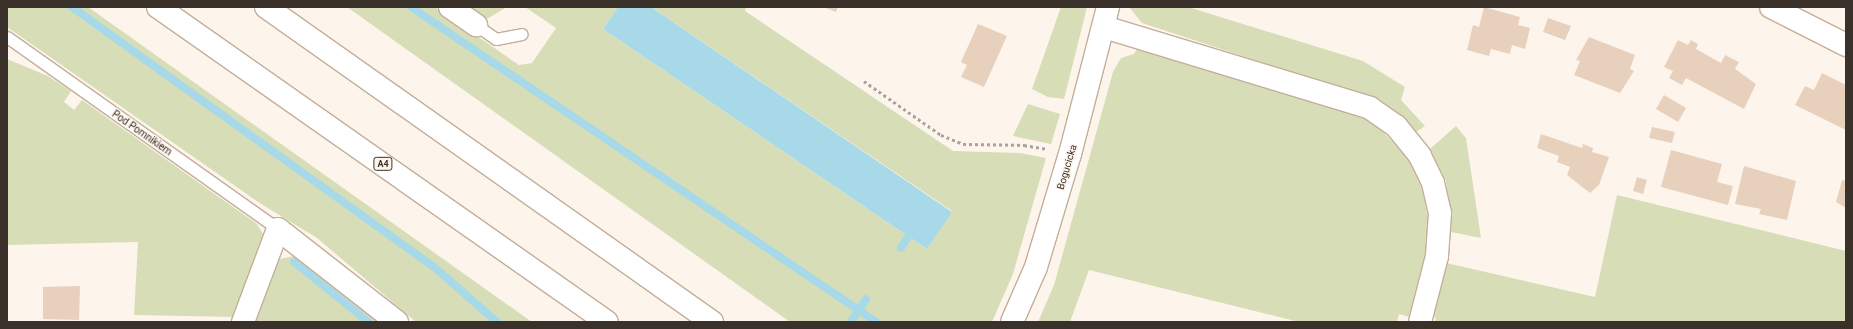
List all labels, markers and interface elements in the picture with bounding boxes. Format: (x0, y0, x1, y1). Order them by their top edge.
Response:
street label: Pod Pomnikiem (110, 108, 174, 158)
street label: Bogucicka (1054, 143, 1080, 191)
road number: A4 (373, 157, 393, 171)

